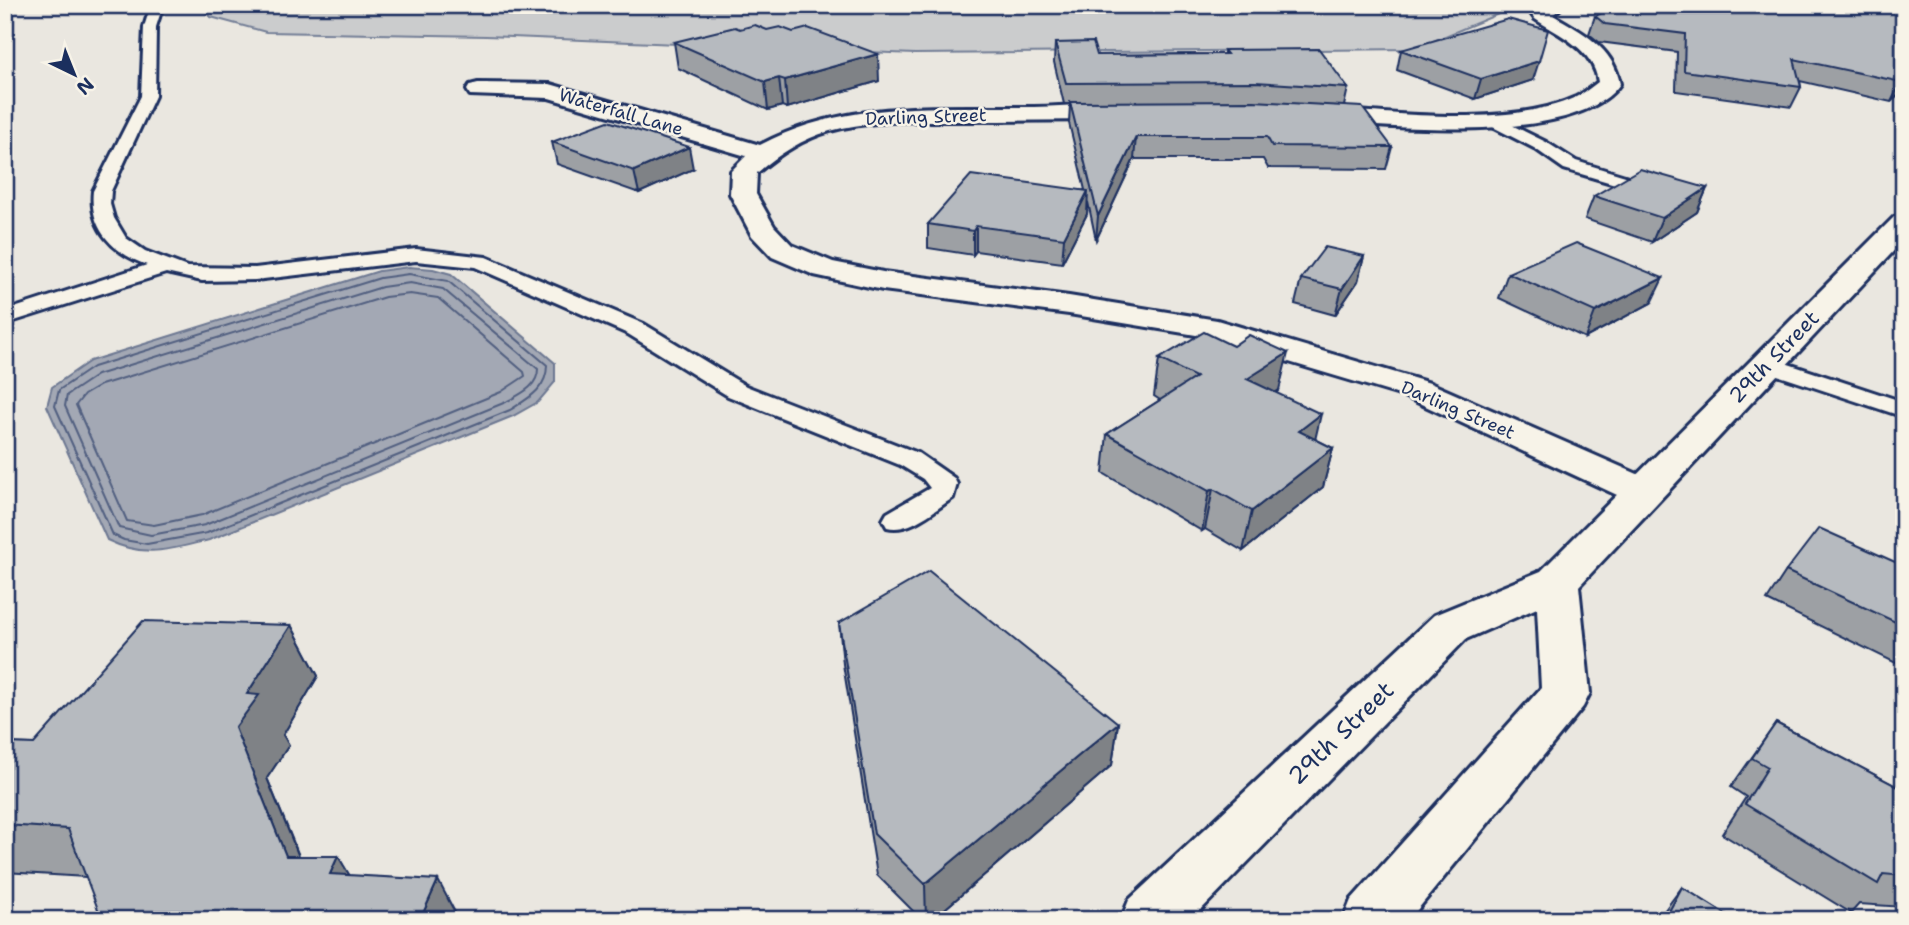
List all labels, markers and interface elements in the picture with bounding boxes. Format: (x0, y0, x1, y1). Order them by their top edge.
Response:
north arrow (38, 38, 108, 108)
text: N (71, 72, 99, 100)
street label: Waterfall Lane (556, 83, 686, 141)
street label: Darling Street (865, 103, 987, 131)
street label: 29th Street (1723, 305, 1825, 409)
street label: Darling Street (1397, 375, 1519, 445)
street label: 29th Street (1281, 674, 1401, 792)

